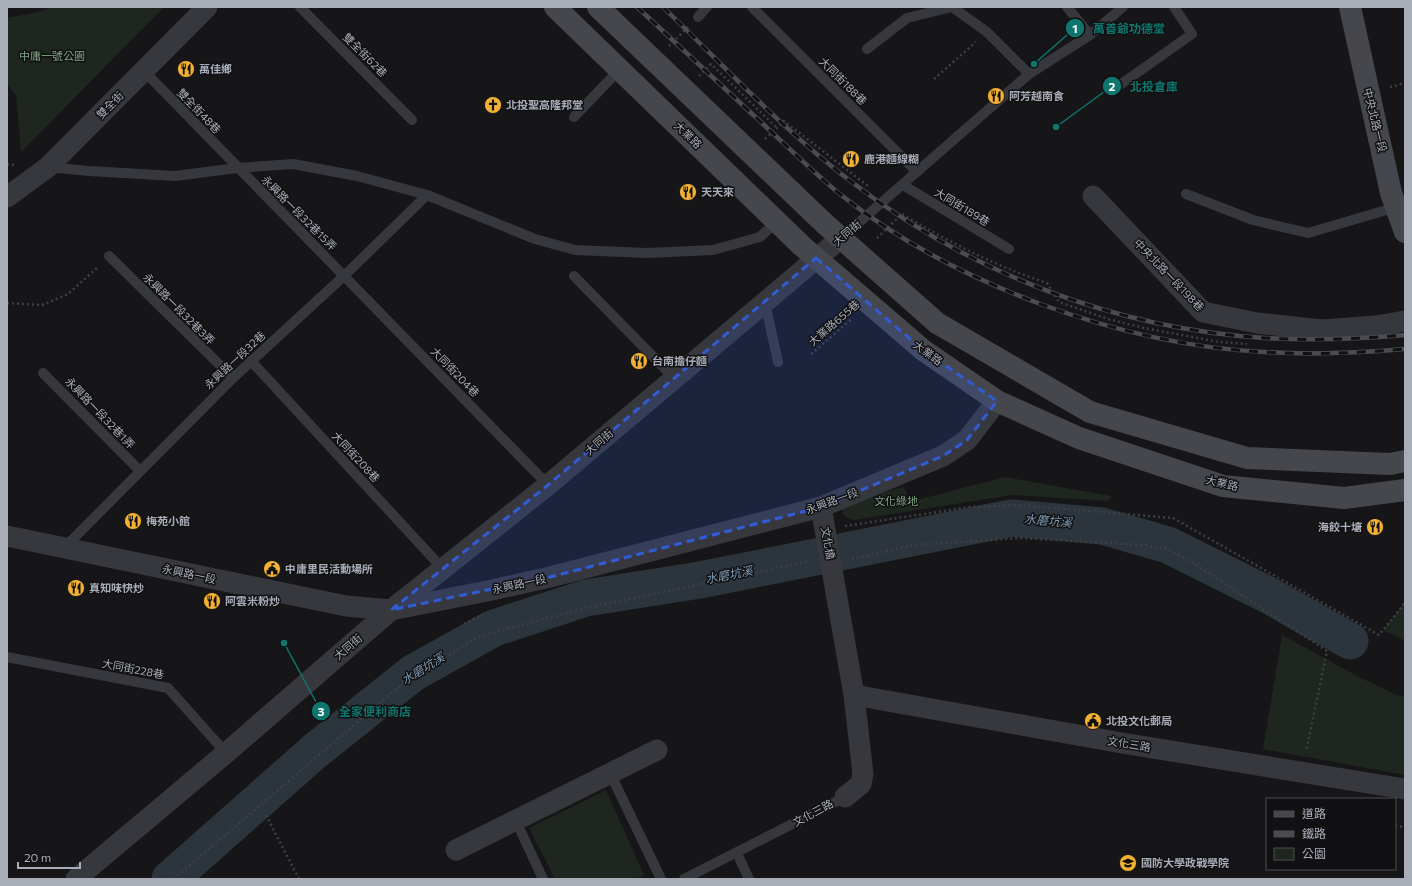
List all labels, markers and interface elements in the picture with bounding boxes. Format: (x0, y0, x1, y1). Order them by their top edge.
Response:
callout: 萬善爺功德堂 (1065, 16, 1173, 40)
text: 1 (1072, 21, 1078, 35)
text: 萬善爺功德堂 (1093, 21, 1165, 35)
street label: 雙全街62巷 (341, 30, 390, 79)
park label: 中庸一號公園 (19, 49, 85, 62)
street label: 大同街188巷 (817, 54, 870, 107)
restaurant icon: 萬佳鄉 (176, 59, 196, 79)
place label: 萬佳鄉 (199, 62, 232, 75)
callout: 北投倉庫 (1102, 74, 1186, 98)
text: 2 (1109, 79, 1116, 93)
text: 北投倉庫 (1130, 79, 1178, 93)
street label: 雙全街48巷 (175, 86, 224, 136)
restaurant icon: 阿芳越南食 (986, 86, 1006, 106)
street label: 中央北路一段 (1361, 86, 1390, 153)
street label: 雙全街 (93, 88, 126, 121)
place label: 阿芳越南食 (1009, 89, 1064, 102)
church icon: 北投聖高隆邦堂 (483, 95, 503, 115)
place label: 北投聖高隆邦堂 (506, 98, 583, 111)
street label: 大業路 (672, 119, 705, 151)
restaurant icon: 鹿港麵線糊 (841, 149, 861, 169)
place label: 鹿港麵線糊 (864, 152, 919, 165)
street label: 永興路一段32巷15弄 (259, 173, 339, 253)
restaurant icon: 天天來 (678, 182, 698, 202)
place label: 天天來 (701, 185, 734, 198)
street label: 大同街189巷 (932, 185, 992, 228)
street label: 大同街 (830, 217, 863, 248)
street label: 中央北路一段198巷 (1132, 236, 1207, 313)
street label: 永興路一段32巷3弄 (141, 270, 218, 347)
street label: 大業路655巷 (806, 297, 862, 348)
street label: 永興路一段32巷 (202, 328, 268, 391)
street label: 大業路 (911, 338, 945, 368)
street label: 大同街204巷 (429, 344, 482, 399)
restaurant icon: 台南擔仔麵 (629, 351, 649, 371)
place label: 台南擔仔麵 (652, 354, 707, 367)
street label: 永興路一段32巷1弄 (63, 374, 138, 451)
street label: 大同街 (582, 426, 615, 457)
street label: 大同街208巷 (330, 429, 383, 484)
street label: 大業路 (1205, 472, 1240, 493)
street label: 永興路一段 (804, 485, 860, 516)
park label: 文化綠地 (874, 494, 918, 507)
restaurant icon: 梅苑小館 (123, 511, 143, 531)
water label: 水磨坑溪 (1024, 511, 1075, 529)
place label: 梅苑小館 (146, 514, 190, 527)
restaurant icon: 海餃十塘 (1365, 517, 1385, 537)
place label: 海餃十塘 (1318, 520, 1363, 533)
street label: 文化橋 (819, 525, 838, 560)
public building icon: 中庸里民活動場所 (262, 559, 282, 579)
street label: 永興路一段 (161, 561, 217, 586)
place label: 中庸里民活動場所 (285, 562, 373, 575)
water label: 水磨坑溪 (704, 562, 756, 585)
street label: 永興路一段 (491, 571, 547, 596)
restaurant icon: 真知味快炒 (66, 578, 86, 598)
place label: 真知味快炒 (89, 581, 144, 594)
restaurant icon: 阿雲米粉炒 (202, 591, 222, 611)
place label: 阿雲米粉炒 (225, 594, 280, 607)
street label: 大同街 (331, 631, 364, 662)
water label: 水磨坑溪 (398, 648, 448, 687)
street label: 大同街228巷 (101, 656, 165, 681)
callout: 全家便利商店 (311, 699, 419, 723)
text: 3 (318, 704, 325, 718)
text: 全家便利商店 (339, 704, 411, 718)
public building icon: 北投文化郵局 (1083, 711, 1103, 731)
place label: 北投文化郵局 (1106, 714, 1172, 727)
street label: 文化三路 (1106, 734, 1152, 753)
street label: 文化三路 (790, 796, 835, 829)
legend (1266, 798, 1396, 870)
text: 道路 (1302, 806, 1326, 820)
text: 鐵路 (1302, 826, 1326, 840)
scale bar (18, 844, 80, 870)
text: 公園 (1302, 846, 1326, 860)
text: 20 m (24, 850, 51, 864)
school or university icon: 國防大學政戰學院 (1118, 853, 1138, 873)
place label: 國防大學政戰學院 (1141, 856, 1229, 869)

